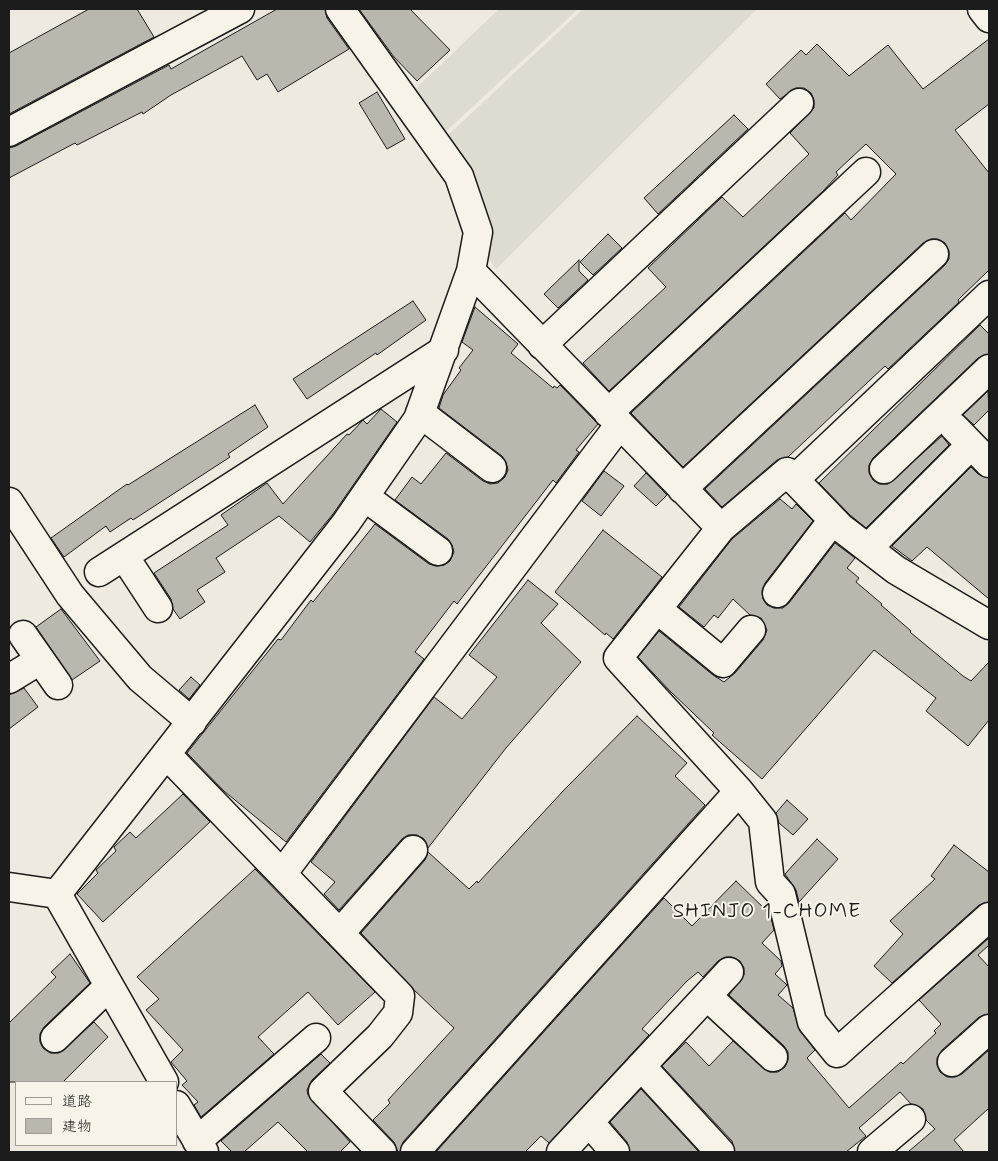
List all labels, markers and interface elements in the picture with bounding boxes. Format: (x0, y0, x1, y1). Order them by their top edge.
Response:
district label: SHINJO 1-CHOME (673, 900, 861, 926)
legend (15, 1081, 178, 1146)
text: 道路 (62, 1092, 92, 1112)
text: 建物 (62, 1117, 92, 1137)

